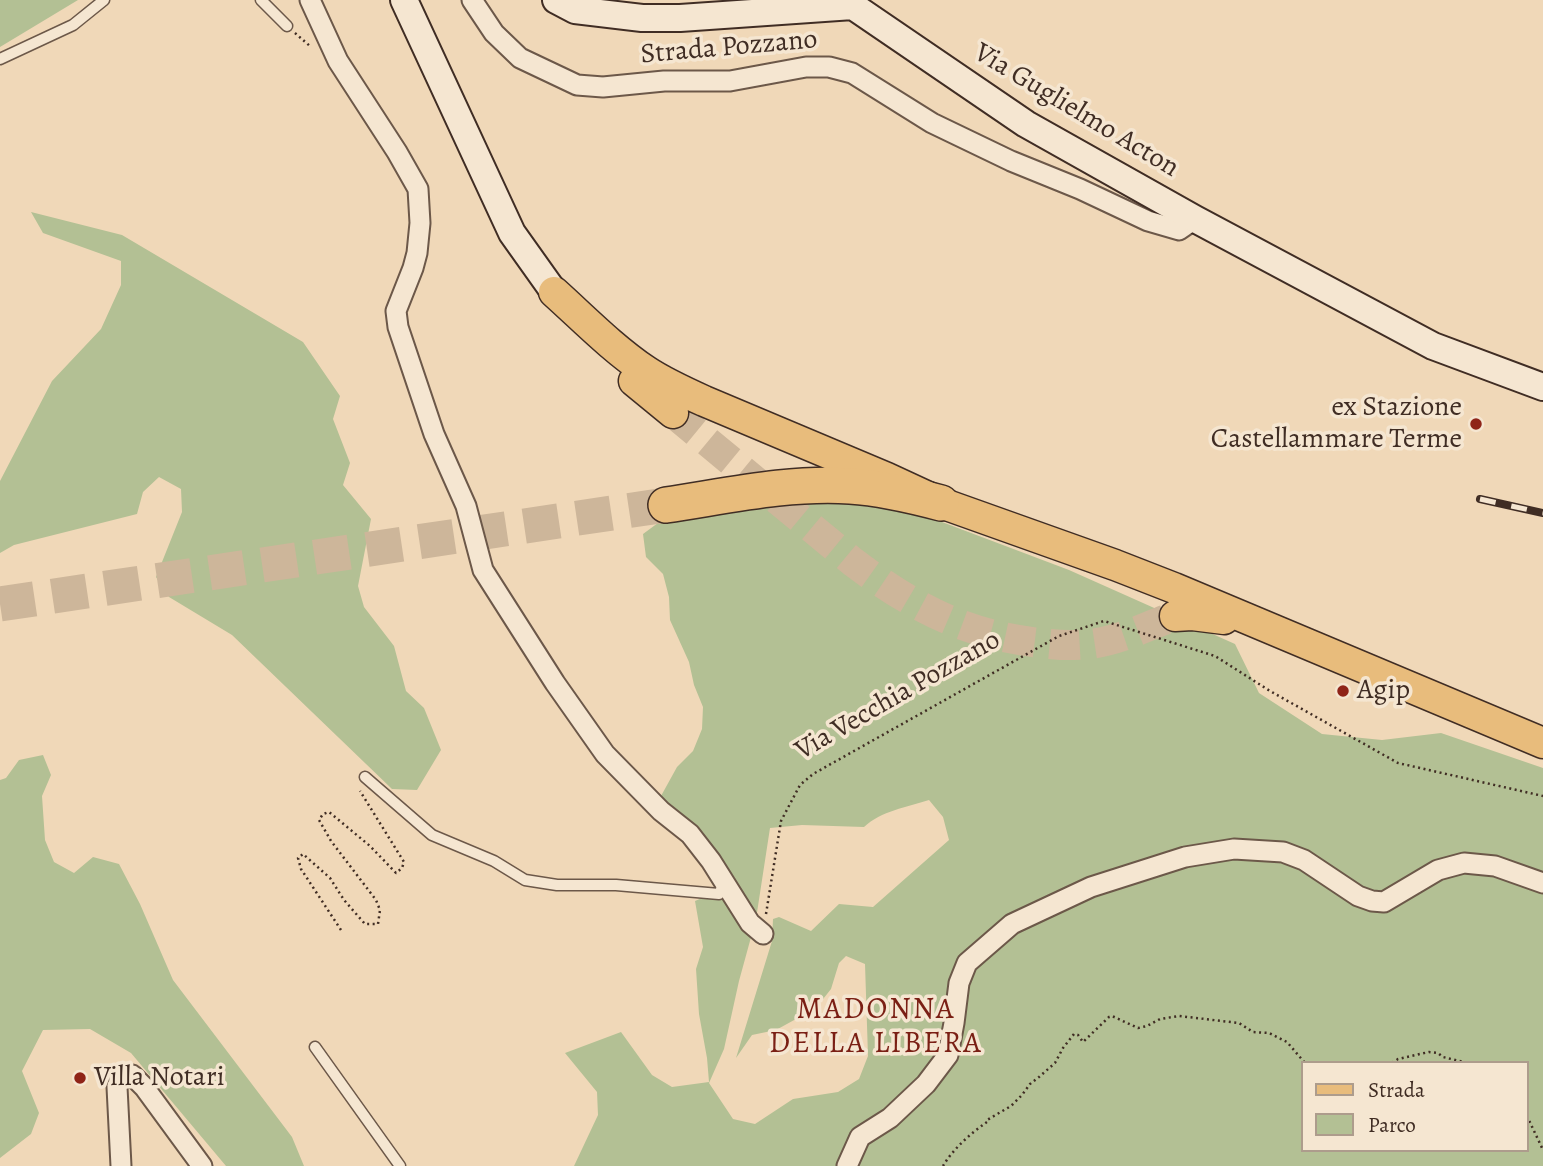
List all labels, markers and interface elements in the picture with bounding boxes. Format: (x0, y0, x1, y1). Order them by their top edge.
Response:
street label: Strada Pozzano (639, 24, 819, 72)
street label: Via Guglielmo Acton (968, 37, 1184, 185)
place label: ex Stazione Castellammare Terme (1211, 391, 1462, 457)
marker: ex Stazione Castellammare Terme (1468, 416, 1484, 432)
street label: Via Vecchia Pozzano (790, 624, 1006, 768)
place label: Agip (1357, 674, 1410, 708)
marker: Agip (1335, 683, 1351, 699)
district label: MADONNA DELLA LIBERA (771, 993, 981, 1064)
place label: Villa Notari (94, 1061, 225, 1095)
legend (1302, 1061, 1529, 1152)
marker: Villa Notari (72, 1070, 88, 1086)
text: Strada (1368, 1076, 1425, 1104)
text: Parco (1368, 1111, 1416, 1139)

